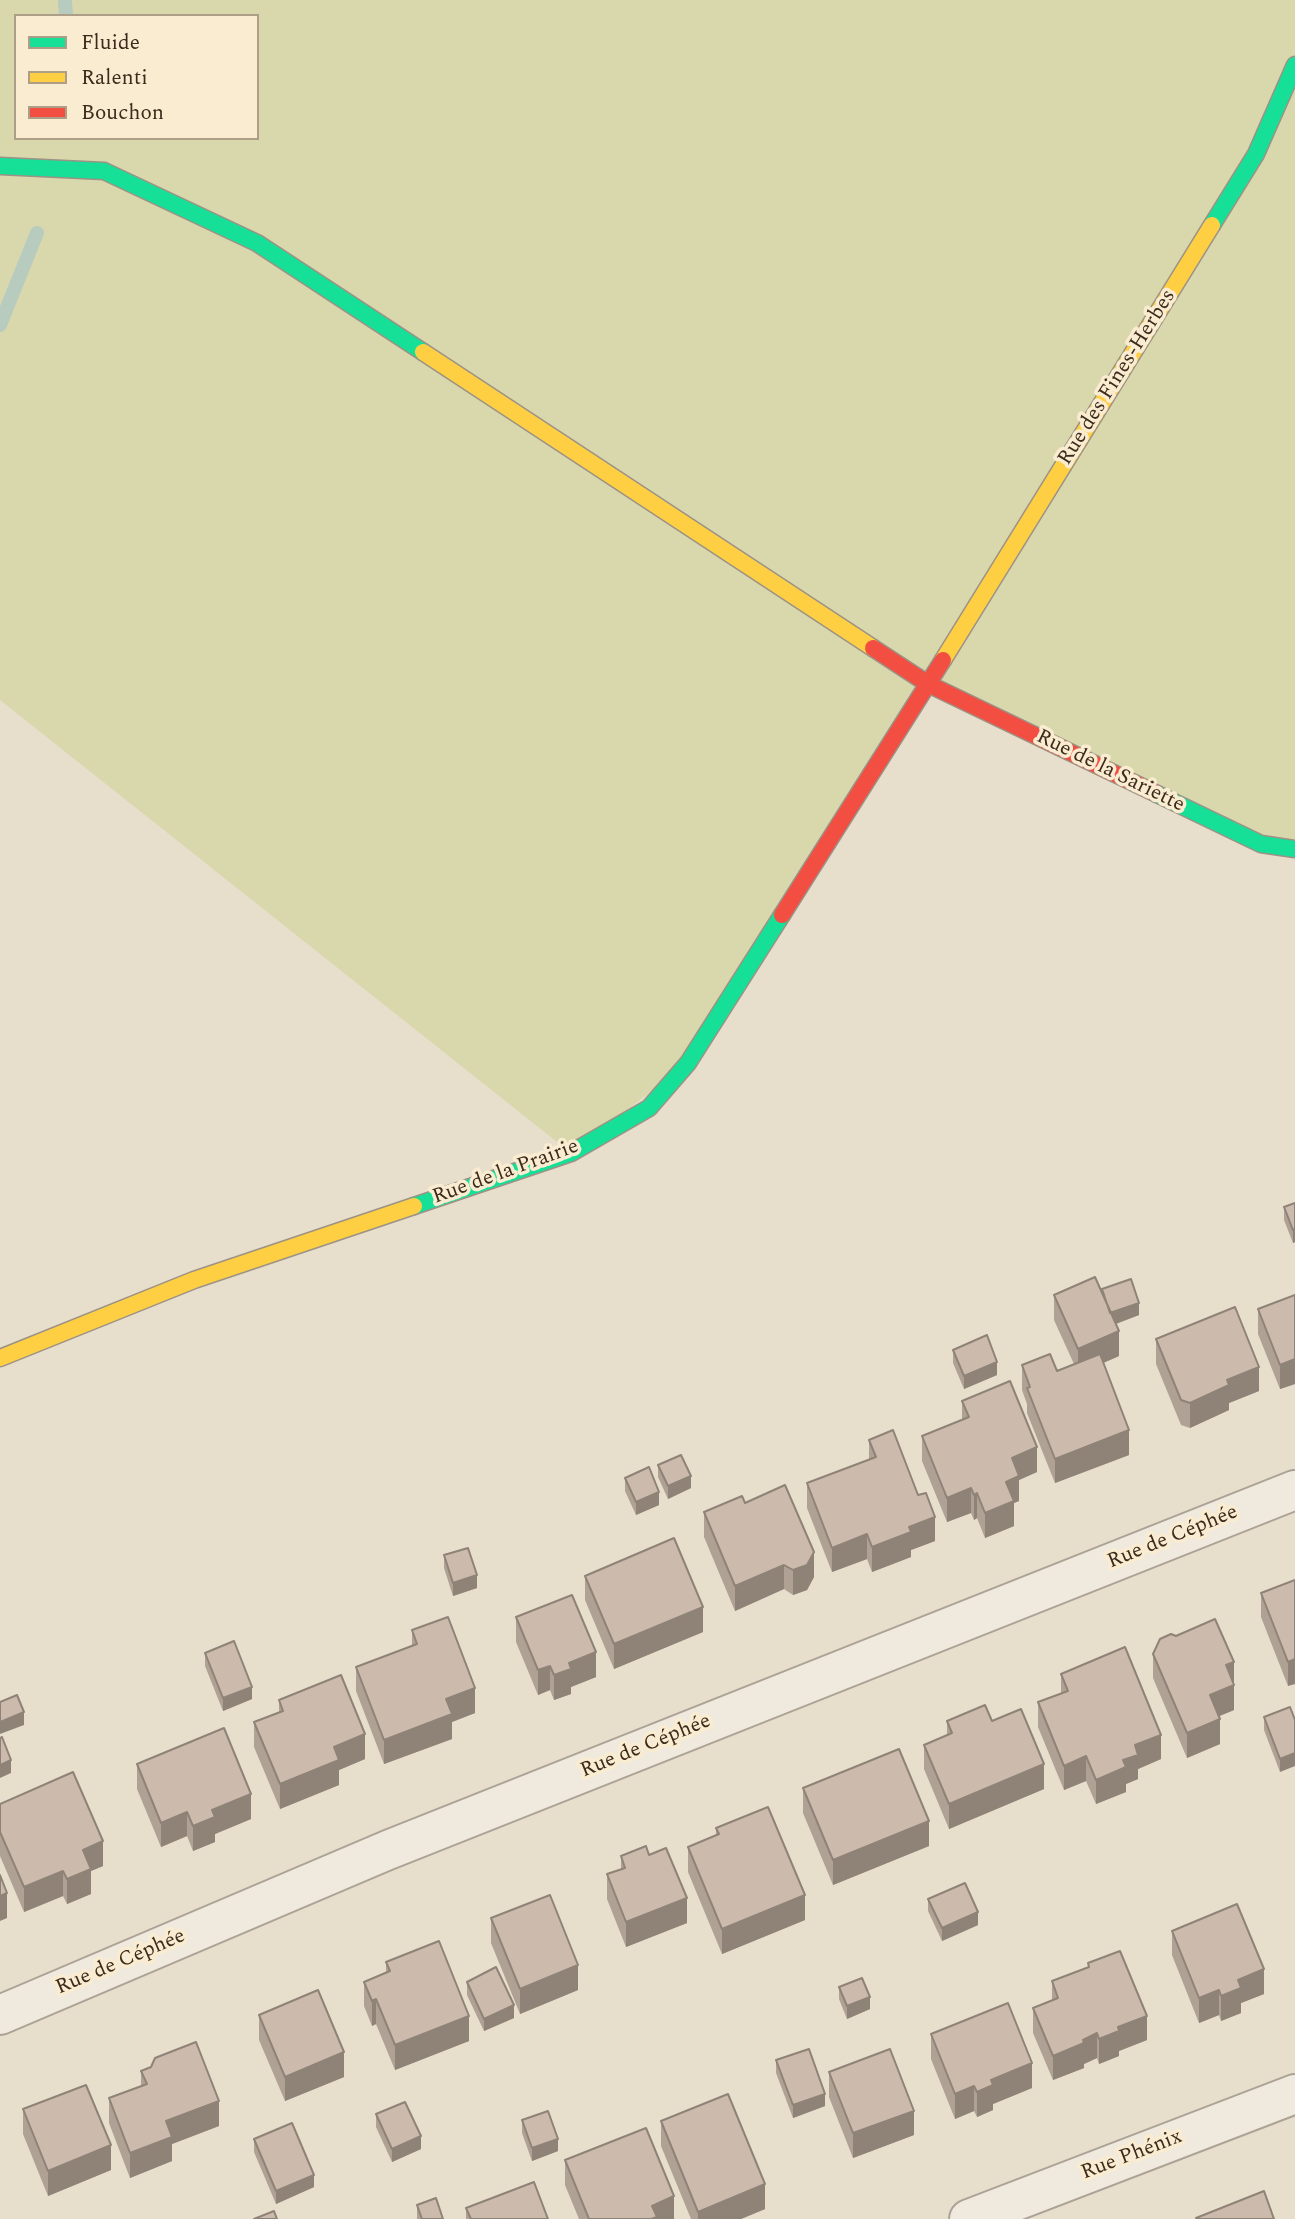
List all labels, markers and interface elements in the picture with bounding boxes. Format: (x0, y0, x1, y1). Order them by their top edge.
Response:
legend (14, 14, 259, 140)
text: Fluide (81, 27, 140, 59)
text: Ralenti (81, 62, 148, 94)
text: Bouchon (81, 97, 164, 129)
street label: Rue des Fines-Herbes (1054, 285, 1182, 471)
street label: Rue de la Sariette (1032, 725, 1188, 819)
street label: Rue de la Prairie (430, 1135, 582, 1211)
street label: Rue de Céphée (1104, 1500, 1242, 1576)
street label: Rue de Céphée (577, 1709, 715, 1785)
street label: Rue de Céphée (53, 1924, 189, 2002)
street label: Rue Phénix (1078, 2125, 1186, 2187)

